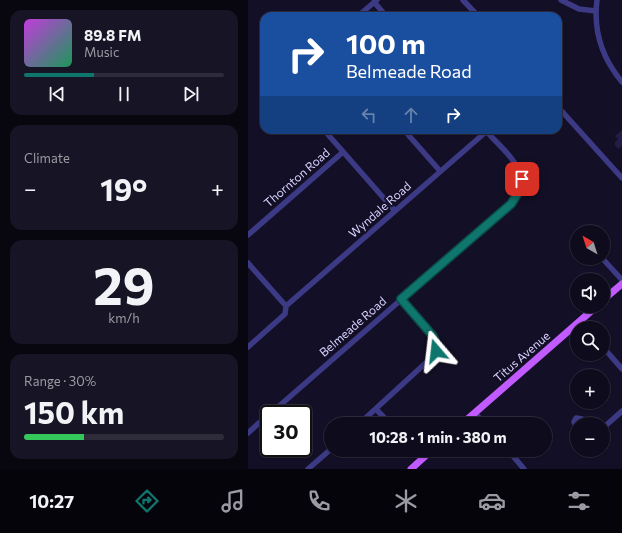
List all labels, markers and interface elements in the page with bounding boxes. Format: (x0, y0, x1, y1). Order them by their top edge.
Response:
text: 89.8 FM (84, 26, 141, 44)
text: 100 m (346, 26, 426, 60)
icon: right (280, 28, 332, 80)
text: Music (84, 44, 119, 60)
text: Belmeade Road (346, 60, 472, 82)
icon: previous (46, 83, 68, 105)
icon: pause (113, 83, 135, 105)
icon: next (180, 83, 202, 105)
icon: left (358, 104, 380, 126)
icon: ahead (400, 104, 422, 126)
icon: right (442, 104, 464, 126)
street label: Thornton Road (261, 145, 332, 210)
text: Climate (24, 150, 70, 166)
pin (505, 162, 539, 196)
icon: arrive (511, 168, 533, 190)
text: 19° (100, 170, 147, 207)
text: − (24, 175, 37, 202)
text: + (211, 175, 224, 202)
street label: Wyndale Road (345, 178, 413, 240)
north arrow (570, 225, 610, 265)
map controls (570, 225, 610, 457)
text: 29 (93, 252, 155, 316)
button: sound (570, 273, 610, 313)
street label: Belmeade Road (316, 293, 389, 359)
text: km/h (108, 310, 140, 326)
button: search (570, 321, 610, 361)
street label: Titus Avenue (490, 328, 552, 385)
position arrow (415, 330, 457, 372)
button: + (570, 369, 610, 409)
text: Range · 30% (24, 373, 96, 389)
text: 150 km (24, 393, 124, 430)
speed limit sign: 30 (260, 405, 312, 457)
button: − (570, 417, 610, 457)
text: 10:28 · 1 min · 380 m (369, 428, 507, 446)
icon: directions (133, 487, 161, 515)
icon: music (219, 487, 247, 515)
icon: phone (305, 487, 333, 515)
icon: climate (392, 487, 420, 515)
icon: car (478, 487, 506, 515)
icon: filters (565, 487, 593, 515)
text: 10:27 (29, 490, 74, 512)

